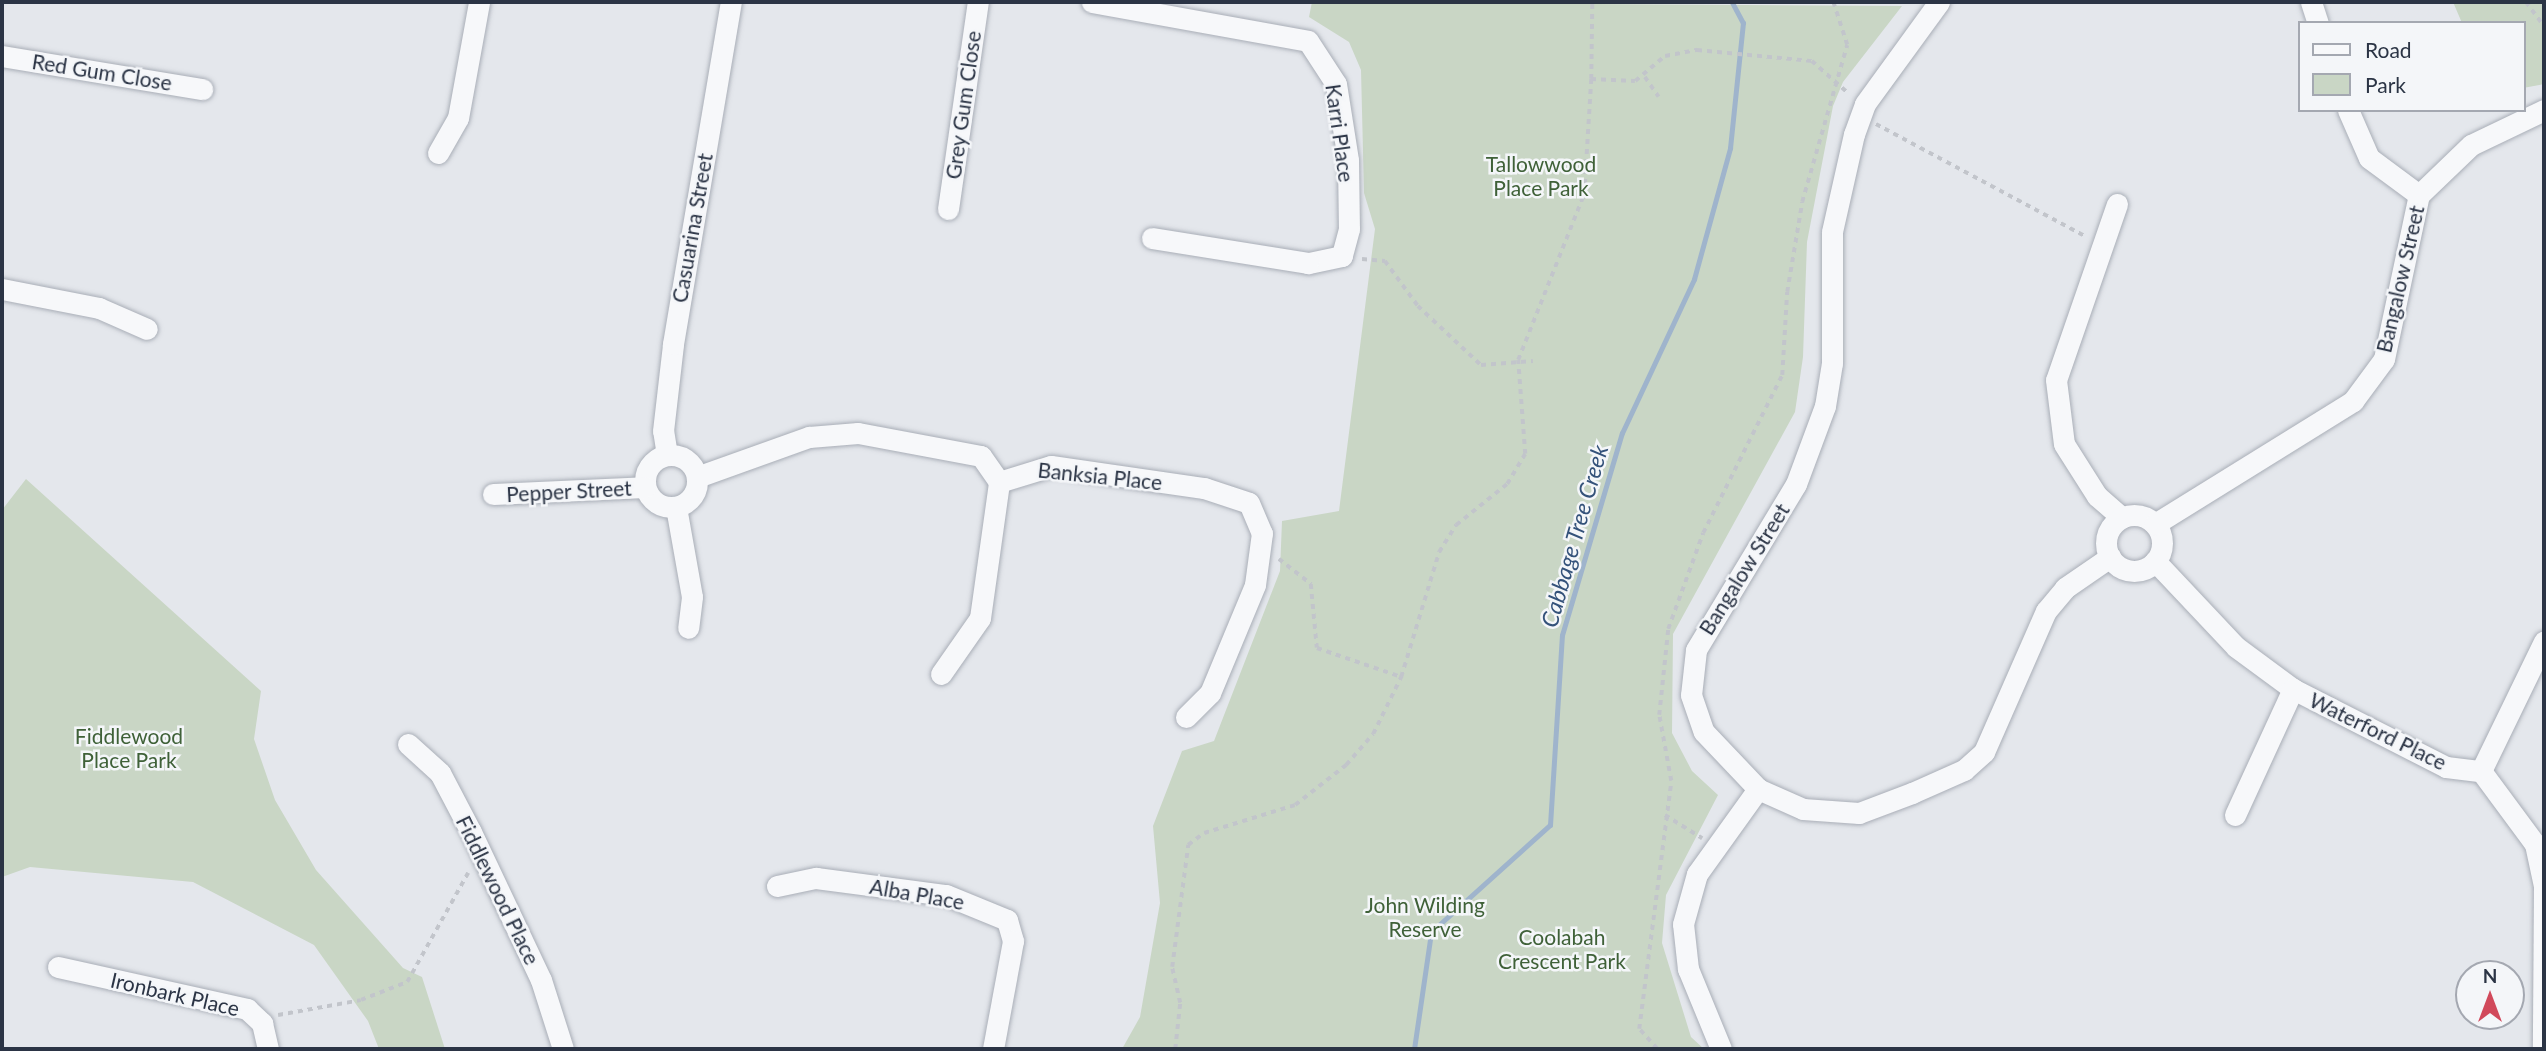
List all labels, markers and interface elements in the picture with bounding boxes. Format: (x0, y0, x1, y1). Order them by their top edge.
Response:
legend (2298, 21, 2525, 112)
street label: Grey Gum Close (940, 29, 986, 181)
text: Road (2365, 37, 2412, 62)
street label: Red Gum Close (30, 49, 174, 95)
text: Park (2365, 72, 2406, 97)
street label: Karri Place (1321, 82, 1359, 184)
street label: Casuarina Street (666, 151, 718, 305)
park label: Tallowwood Place Park (1486, 151, 1596, 201)
street label: Bangalow Street (2371, 203, 2429, 355)
water label: Cabbage Tree Creek (1535, 441, 1613, 631)
street label: Banksia Place (1037, 457, 1163, 495)
street label: Pepper Street (505, 475, 633, 507)
street label: Bangalow Street (1693, 498, 1795, 640)
street label: Waterford Place (2305, 687, 2451, 775)
park label: Fiddlewood Place Park (75, 723, 183, 773)
street label: Fiddlewood Place (451, 811, 545, 969)
street label: Alba Place (868, 873, 966, 915)
park label: John Wilding Reserve (1365, 892, 1485, 942)
park label: Coolabah Crescent Park (1498, 924, 1626, 974)
north arrow (2455, 960, 2525, 1030)
text: N (2483, 964, 2497, 987)
street label: Ironbark Place (108, 967, 242, 1021)

